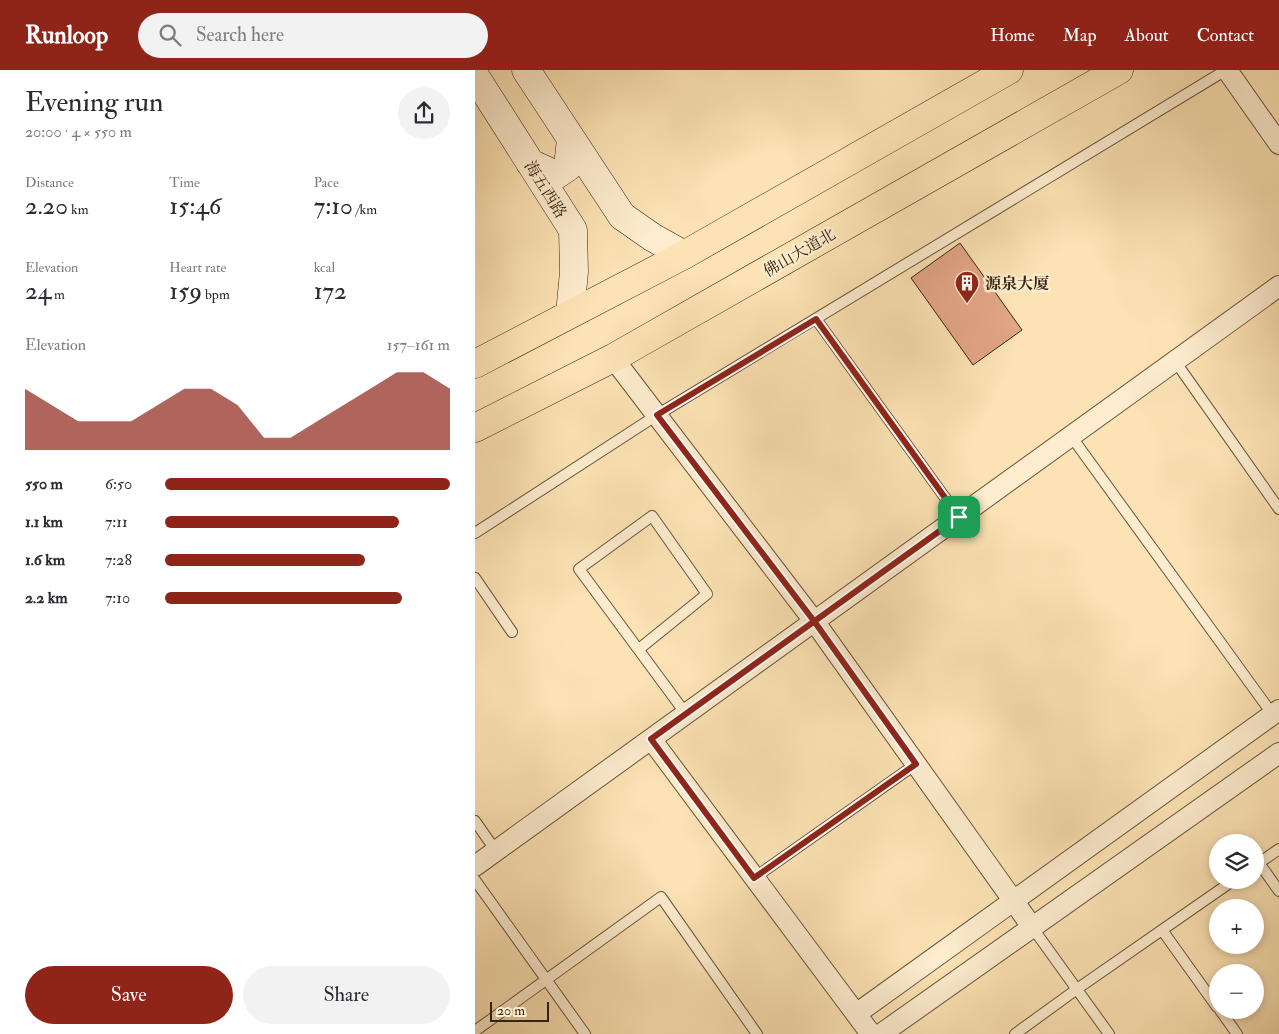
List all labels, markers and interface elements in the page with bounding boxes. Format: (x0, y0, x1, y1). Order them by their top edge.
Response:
search box (138, 13, 488, 58)
text: Runloop (25, 20, 108, 51)
icon: search (156, 21, 184, 49)
text: Search here (196, 23, 284, 47)
text: Home (990, 24, 1035, 47)
text: Map (1063, 24, 1097, 47)
text: About (1125, 24, 1169, 47)
text: Contact (1197, 24, 1254, 47)
text: Evening run (25, 85, 163, 120)
button: share (398, 87, 450, 139)
text: 20:00 · 4 × 550 m (25, 122, 132, 142)
street label: 海五西路 (520, 157, 571, 222)
text: Distance (25, 174, 74, 191)
text: Time (169, 174, 200, 191)
text: Pace (314, 174, 339, 191)
text: 2.20 (25, 191, 68, 222)
text: 15:46 (169, 191, 221, 222)
text: 7:10 (314, 191, 353, 222)
text: km (68, 201, 89, 218)
text: /km (353, 201, 377, 218)
street label: 佛山大道北 (760, 224, 839, 282)
text: Elevation (25, 259, 78, 276)
text: Heart rate (169, 259, 226, 276)
text: kcal (314, 259, 335, 276)
building icon: 源泉大厦 (954, 270, 980, 304)
place label: 源泉大厦 (985, 274, 1049, 294)
text: 24 (25, 276, 51, 307)
text: 159 (169, 276, 202, 307)
text: 172 (314, 276, 347, 307)
text: m (51, 286, 65, 303)
text: bpm (202, 286, 230, 303)
text: Elevation (25, 335, 86, 355)
text: 157–161 m (387, 335, 450, 355)
text: 550 m (25, 474, 63, 494)
text: 6:50 (105, 474, 132, 494)
pin (938, 496, 980, 538)
icon: arrive (945, 503, 973, 531)
text: 1.1 km (25, 512, 63, 532)
text: 7:11 (105, 512, 128, 532)
text: 1.6 km (25, 550, 65, 570)
text: 7:28 (105, 550, 132, 570)
text: 2.2 km (25, 588, 68, 608)
text: 7:10 (105, 588, 130, 608)
map controls (1209, 834, 1264, 1019)
button: layers (1209, 834, 1264, 889)
button: + (1209, 899, 1264, 954)
button: − (1209, 964, 1264, 1019)
button: Save (25, 966, 233, 1024)
button: Share (243, 966, 450, 1024)
scale bar (490, 999, 549, 1022)
text: 20 m (497, 1002, 525, 1019)

